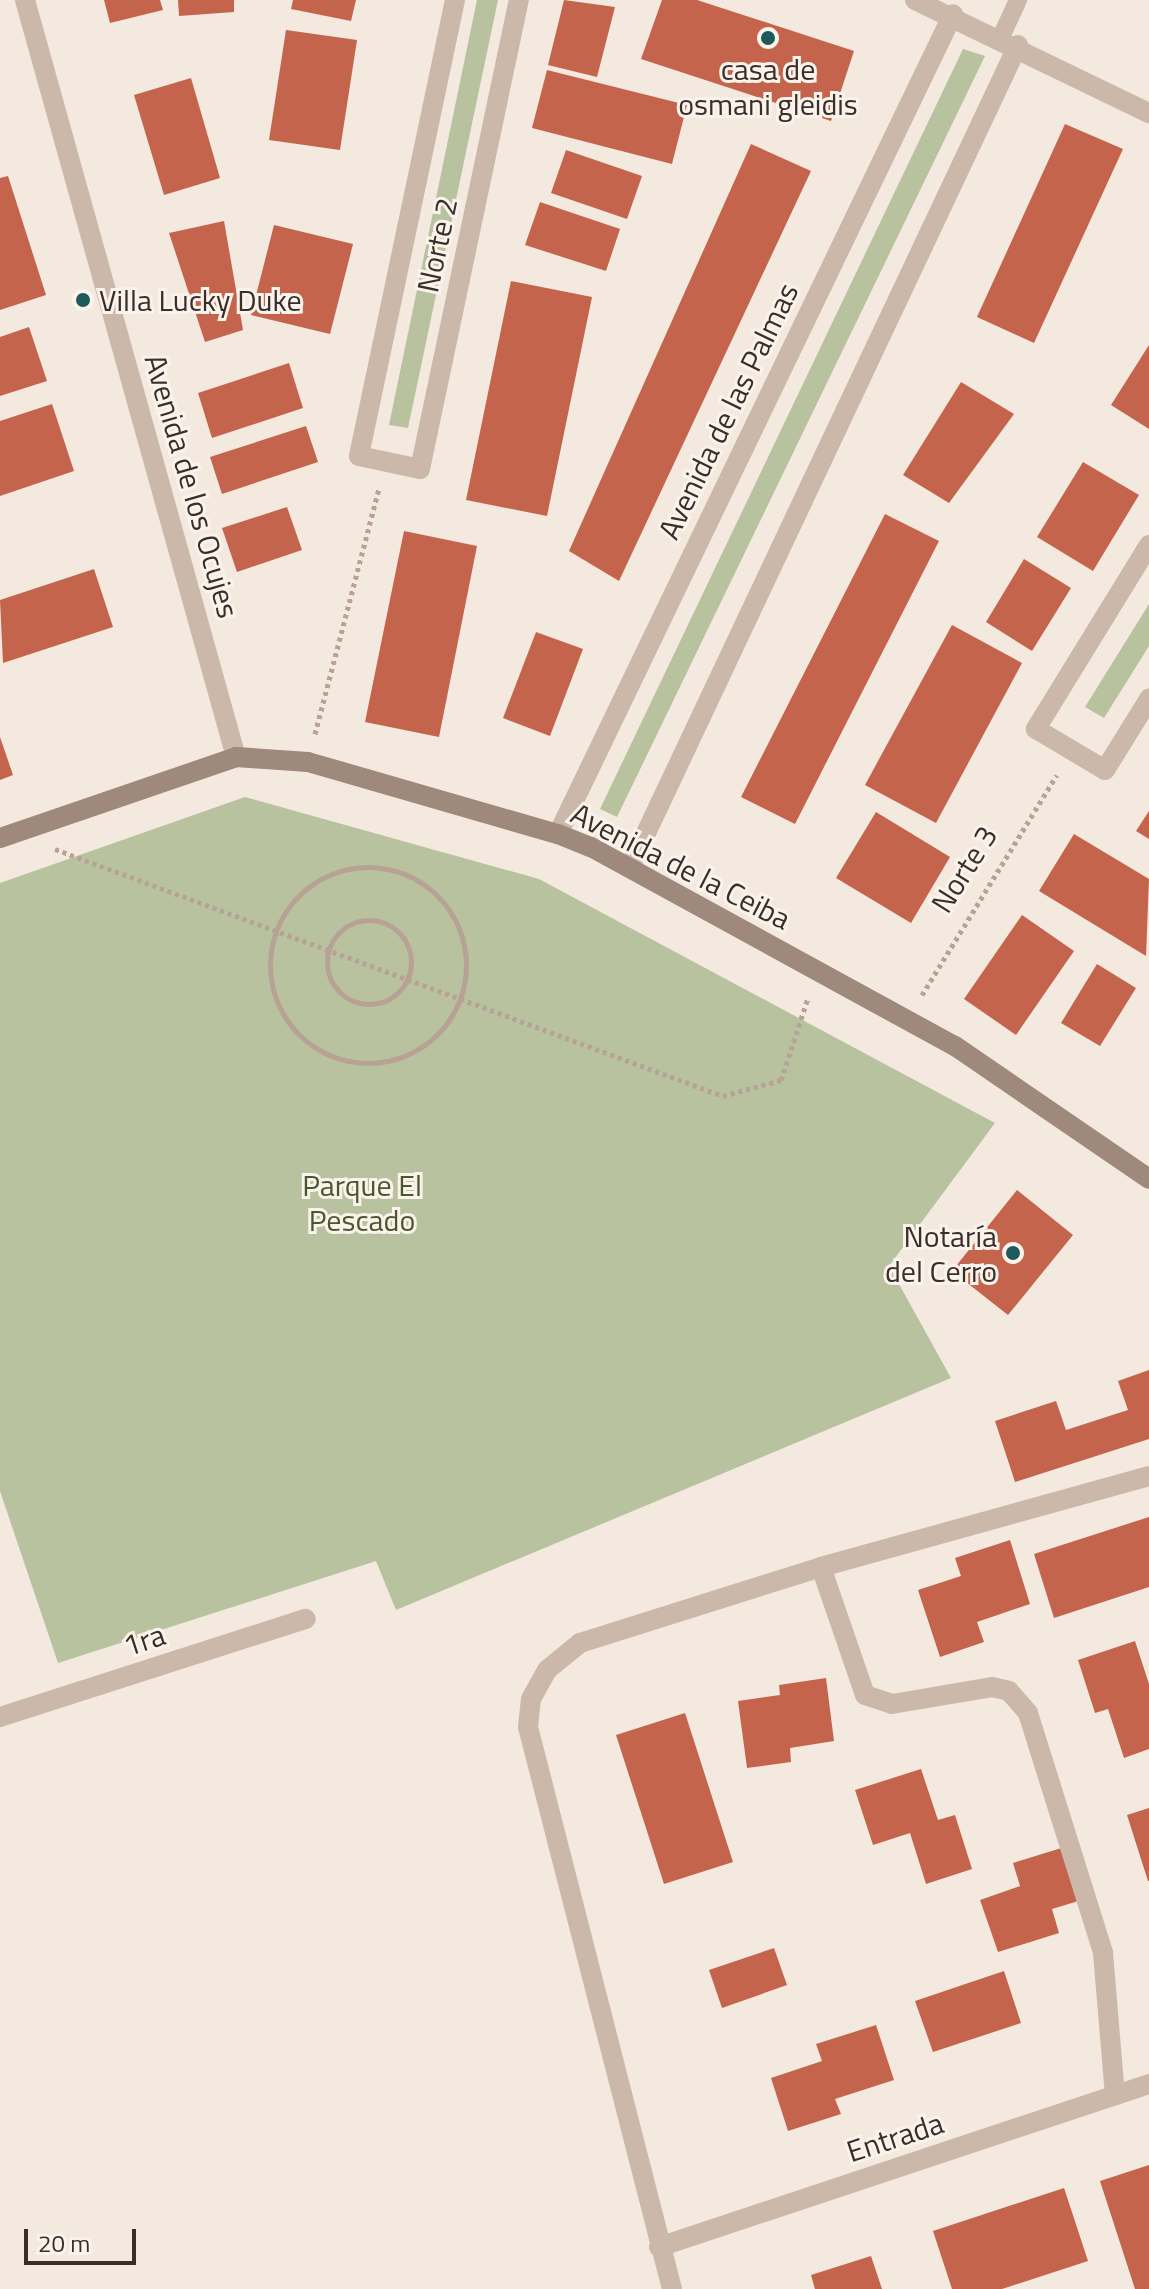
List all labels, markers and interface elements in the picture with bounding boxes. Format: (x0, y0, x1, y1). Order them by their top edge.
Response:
marker: casa de osmani gleidis (759, 29, 777, 47)
place label: casa de osmani gleidis (678, 51, 858, 122)
street label: Norte 2 (409, 195, 465, 295)
street label: Avenida de las Palmas (650, 277, 806, 545)
place label: Villa Lucky Duke (99, 282, 302, 318)
marker: Villa Lucky Duke (74, 291, 92, 309)
street label: Avenida de los Ocujes (137, 350, 247, 622)
street label: Avenida de la Ceiba (565, 795, 797, 937)
street label: Norte 3 (923, 819, 1005, 919)
park label: Parque El Pescado (302, 1167, 422, 1238)
place label: Notaría del Cerro (885, 1218, 997, 1288)
marker: Notaría del Cerro (1004, 1244, 1022, 1262)
street label: 1ra (118, 1616, 170, 1664)
street label: Entrada (842, 2105, 948, 2169)
scale bar (28, 2213, 140, 2263)
text: 20 m (38, 2225, 90, 2261)

